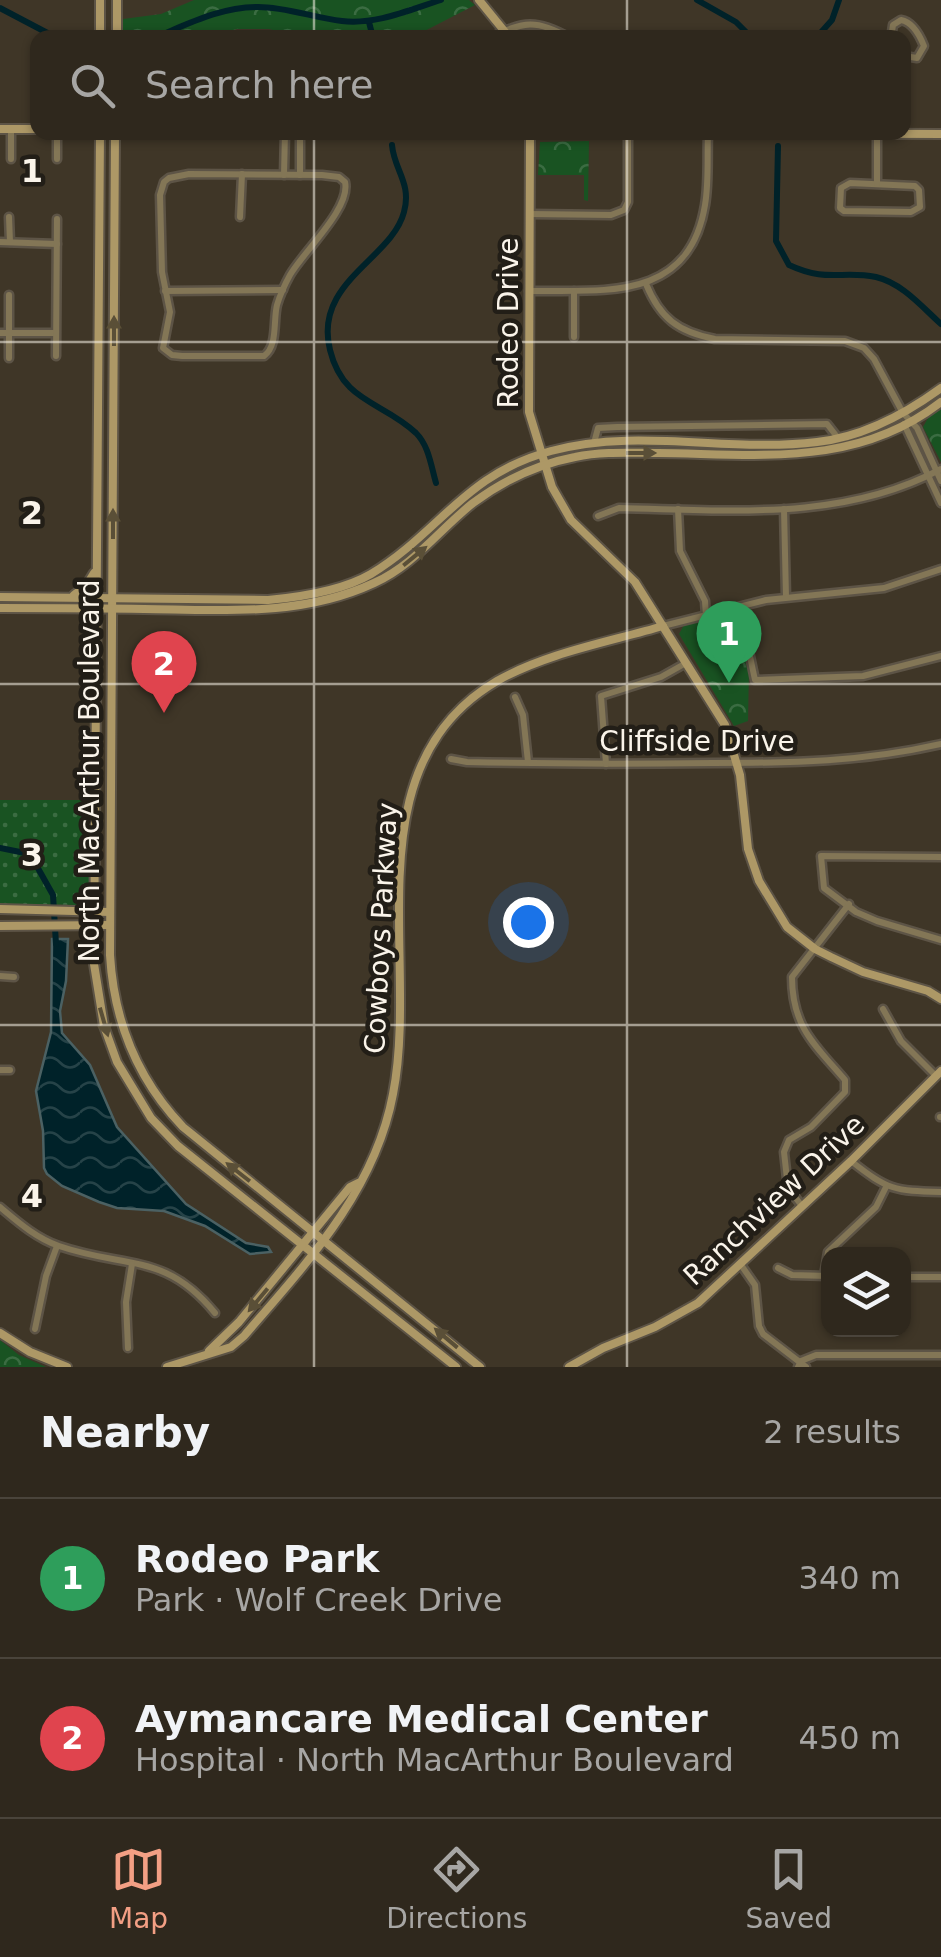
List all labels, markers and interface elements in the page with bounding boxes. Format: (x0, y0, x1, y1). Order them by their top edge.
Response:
search box (30, 30, 911, 140)
icon: search (65, 58, 120, 113)
text: Search here (145, 63, 373, 107)
text: 1 (21, 152, 43, 190)
street label: Rodeo Drive (492, 237, 525, 409)
one-way arrow (106, 315, 122, 347)
one-way arrow (625, 445, 657, 461)
text: 2 (21, 494, 43, 532)
one-way arrow (105, 508, 121, 540)
one-way arrow (403, 546, 428, 567)
street label: North MacArthur Boulevard (73, 579, 106, 963)
pin: 1 (696, 600, 762, 683)
pin: 2 (132, 630, 196, 713)
street label: Cliffside Drive (599, 725, 795, 758)
street label: Cowboys Parkway (358, 801, 404, 1055)
text: 3 (21, 836, 43, 874)
your location (503, 897, 554, 948)
one-way arrow (97, 1007, 112, 1038)
street label: Ranchview Drive (677, 1108, 871, 1292)
one-way arrow (225, 1162, 251, 1183)
text: 4 (21, 1177, 43, 1215)
map controls (821, 1247, 911, 1337)
button: layers (821, 1247, 911, 1337)
one-way arrow (247, 1287, 269, 1312)
one-way arrow (434, 1328, 459, 1350)
text: Nearby (40, 1408, 210, 1457)
text: 2 results (763, 1413, 901, 1451)
text: Rodeo Park (135, 1537, 379, 1581)
text: 1 (61, 1559, 84, 1597)
text: 340 m (799, 1559, 901, 1597)
text: Park · Wolf Creek Drive (135, 1581, 503, 1619)
text: Aymancare Medical Center (135, 1697, 708, 1741)
text: 2 (61, 1719, 84, 1757)
text: 450 m (799, 1719, 901, 1757)
text: Hospital · North MacArthur Boulevard (135, 1741, 734, 1779)
tab: Map (109, 1842, 168, 1935)
tab: Directions (386, 1842, 527, 1935)
tab: Saved (745, 1842, 832, 1935)

